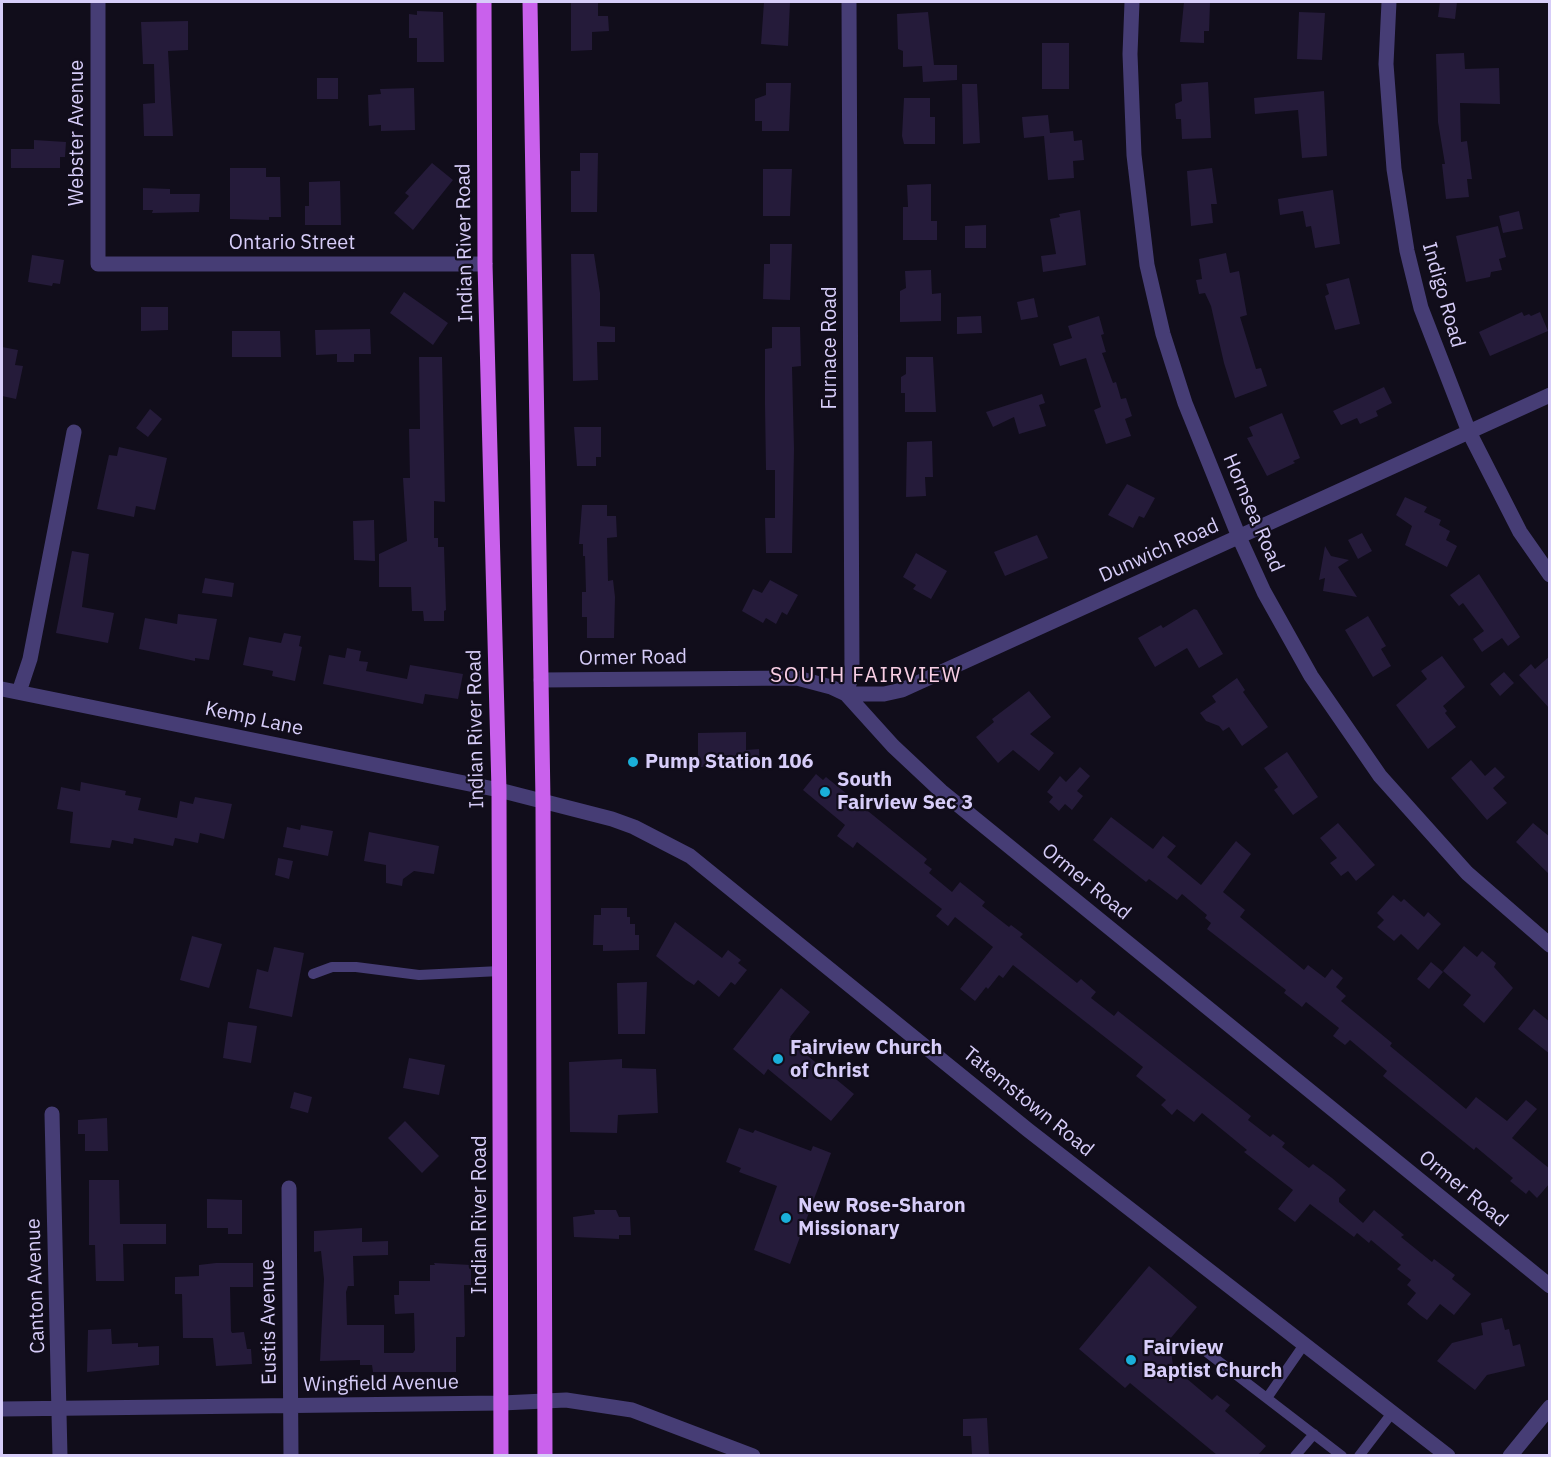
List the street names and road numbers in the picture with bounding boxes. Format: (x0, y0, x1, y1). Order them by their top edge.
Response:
street label: Webster Avenue (65, 60, 89, 206)
street label: Indian River Road (452, 163, 478, 323)
street label: Ontario Street (229, 231, 355, 255)
street label: Indigo Road (1417, 240, 1469, 350)
street label: Furnace Road (818, 286, 842, 410)
street label: Hornsea Road (1217, 450, 1289, 576)
street label: Dunwich Road (1095, 514, 1223, 588)
street label: Ormer Road (579, 645, 687, 671)
street label: Indian River Road (463, 649, 489, 809)
street label: Kemp Lane (203, 697, 305, 741)
street label: Ormer Road (1036, 839, 1136, 925)
street label: Tatemstown Road (958, 1042, 1098, 1162)
street label: Indian River Road (468, 1135, 492, 1295)
street label: Ormer Road (1413, 1146, 1513, 1232)
street label: Canton Avenue (22, 1218, 50, 1354)
street label: Eustis Avenue (256, 1259, 282, 1385)
street label: Wingfield Avenue (303, 1371, 459, 1397)

